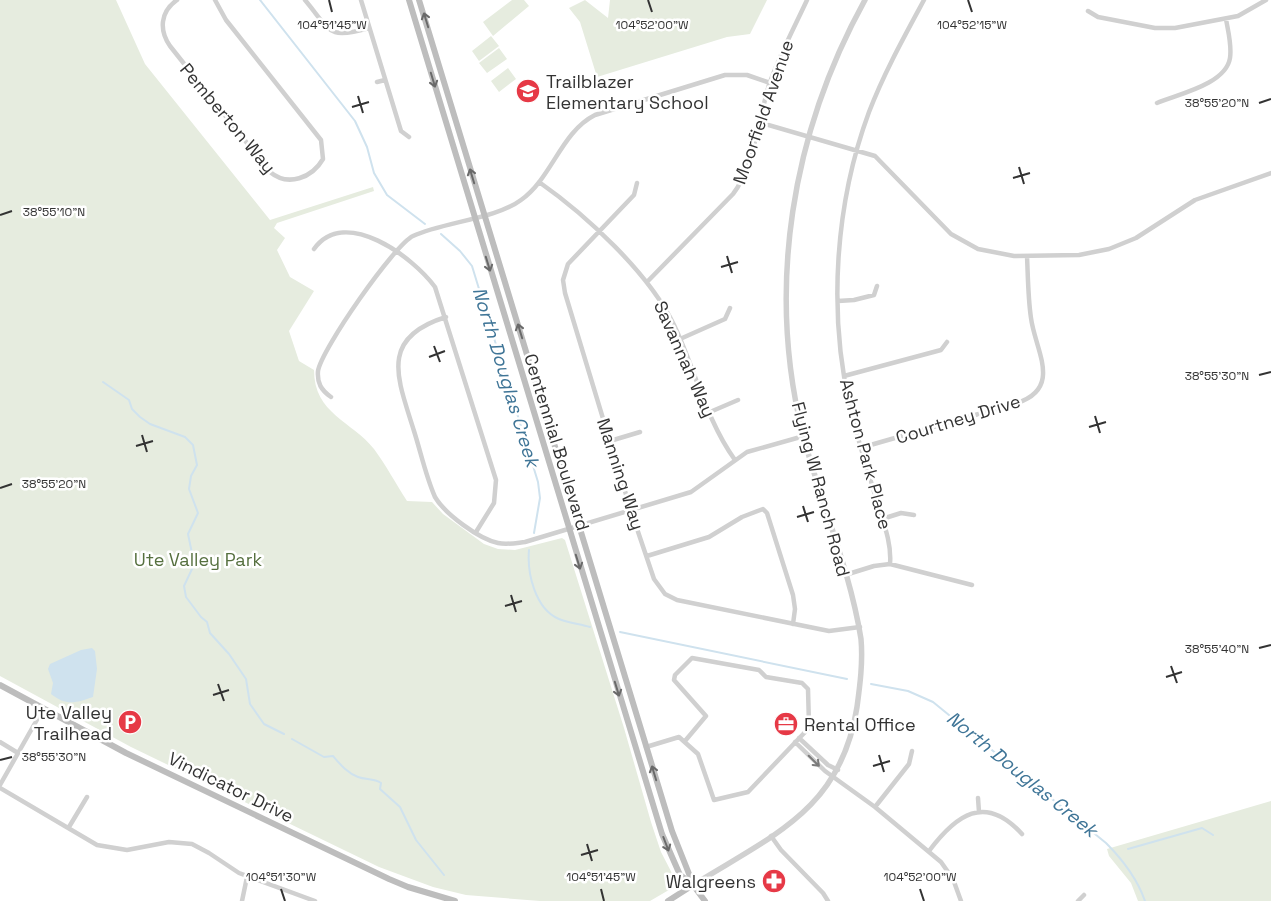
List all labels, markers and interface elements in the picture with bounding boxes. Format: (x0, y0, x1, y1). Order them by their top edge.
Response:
one-way arrow (420, 12, 430, 28)
text: 104°51'45"W (297, 17, 367, 33)
text: 104°52'00"W (615, 17, 689, 33)
text: 104°52'15"W (937, 17, 1007, 33)
street label: Moorfield Avenue (728, 37, 798, 187)
street label: Pemberton Way (175, 58, 281, 178)
place label: Trailblazer Elementary School (546, 70, 709, 114)
one-way arrow (429, 72, 439, 88)
school or university icon: Trailblazer Elementary School (515, 78, 541, 104)
text: 38°55'20"N (1185, 95, 1249, 111)
one-way arrow (467, 168, 477, 184)
text: 38°55'10"N (23, 204, 85, 220)
one-way arrow (483, 256, 493, 272)
water label: North Douglas Creek (467, 284, 546, 473)
street label: Savannah Way (649, 297, 721, 421)
one-way arrow (514, 324, 524, 340)
street label: Centennial Boulevard (519, 351, 595, 533)
text: 38°55'30"N (1185, 368, 1249, 384)
street label: Ashton Park Place (835, 376, 897, 532)
street label: Courtney Drive (893, 389, 1023, 449)
street label: Flying W Ranch Road (787, 399, 855, 579)
street label: Manning Way (592, 415, 650, 533)
text: 38°55'20"N (22, 476, 86, 492)
park label: Ute Valley Park (134, 548, 263, 571)
one-way arrow (574, 553, 583, 569)
text: 38°55'40"N (1185, 641, 1249, 657)
one-way arrow (613, 681, 622, 696)
place label: Ute Valley Trailhead (26, 701, 112, 745)
water label: North Douglas Creek (941, 705, 1105, 844)
parking icon: Ute Valley Trailhead (117, 709, 143, 735)
office icon: Rental Office (773, 711, 799, 737)
place label: Rental Office (804, 713, 916, 736)
street label: Vindicator Drive (165, 747, 297, 827)
text: 38°55'30"N (22, 749, 86, 765)
one-way arrow (808, 754, 820, 767)
one-way arrow (649, 766, 658, 781)
one-way arrow (661, 836, 671, 851)
pharmacy icon: Walgreens (761, 868, 787, 894)
text: 104°51'30"W (246, 869, 317, 885)
text: 104°51'45"W (566, 869, 636, 885)
text: 104°52'00"W (883, 869, 957, 885)
place label: Walgreens (666, 870, 756, 893)

